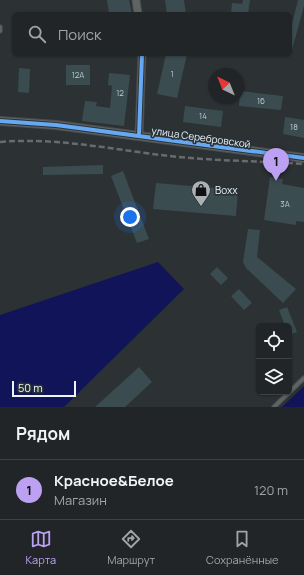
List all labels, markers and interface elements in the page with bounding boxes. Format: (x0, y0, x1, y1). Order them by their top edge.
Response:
search box (12, 12, 292, 56)
icon: search (26, 23, 48, 45)
text: Поиск (58, 24, 102, 45)
house number: 1 (170, 68, 174, 79)
north arrow (208, 68, 244, 104)
house number: 12А (72, 69, 84, 80)
house number: 12 (116, 87, 124, 98)
house number: 16 (257, 95, 265, 106)
house number: 14 (199, 110, 207, 121)
house number: 18 (290, 121, 298, 132)
street label: улица Серебровской (150, 123, 252, 151)
pin: 1 (263, 148, 289, 181)
shop icon: Boxx (190, 179, 212, 207)
place label: Boxx (215, 183, 238, 197)
house number: 3А (280, 198, 290, 209)
your location (120, 207, 140, 227)
map controls (256, 323, 292, 395)
button: locate (256, 323, 292, 359)
button: layers (256, 359, 292, 395)
scale bar (12, 379, 76, 398)
text: 50 m (18, 380, 43, 395)
text: Рядом (16, 422, 70, 445)
text: Красное&Белое (54, 470, 174, 491)
text: 1 (26, 481, 32, 499)
text: 120 m (254, 481, 288, 499)
text: Магазин (54, 491, 107, 509)
tab: Карта (26, 528, 56, 567)
tab: Маршрут (107, 528, 155, 567)
tab: Сохранённые (206, 528, 278, 567)

